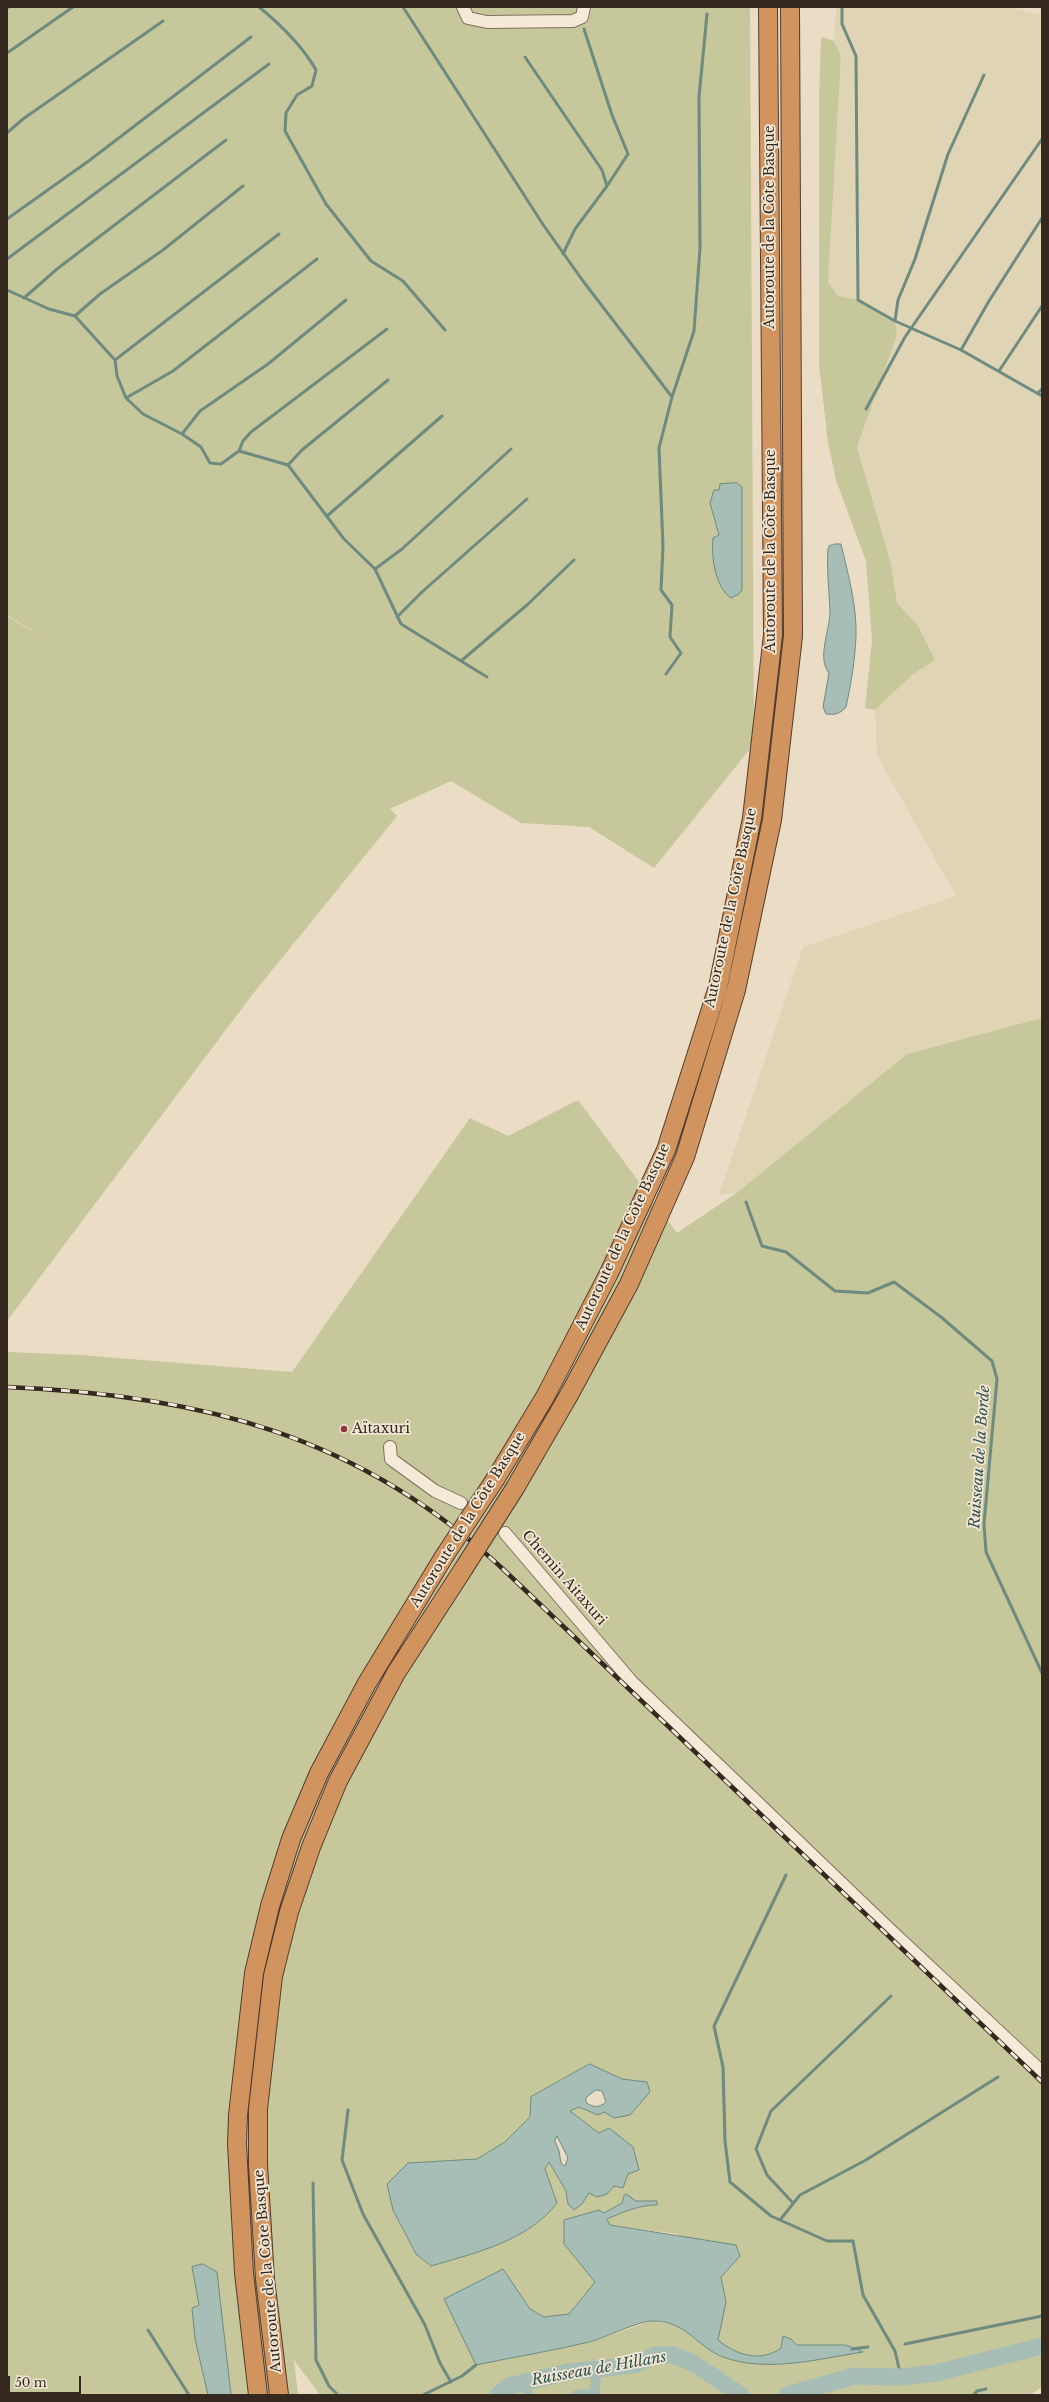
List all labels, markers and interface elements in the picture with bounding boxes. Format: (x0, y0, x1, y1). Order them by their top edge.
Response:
street label: Autoroute de la Côte Basque (762, 125, 778, 329)
street label: Autoroute de la Côte Basque (763, 449, 779, 653)
street label: Autoroute de la Côte Basque (702, 807, 760, 1009)
street label: Autoroute de la Côte Basque (572, 1141, 674, 1333)
water label: Ruisseau de la Borde (966, 1385, 994, 1529)
place label: Aïtaxuri (352, 1421, 410, 1437)
marker: Aïtaxuri (339, 1424, 349, 1434)
street label: Autoroute de la Côte Basque (407, 1429, 529, 1611)
street label: Chemin Aitaxuri (518, 1527, 610, 1629)
street label: Autoroute de la Côte Basque (251, 2169, 285, 2373)
water label: Ruisseau de Hillans (530, 2348, 668, 2390)
scale bar (10, 2368, 83, 2394)
text: 50 m (15, 2375, 47, 2390)

